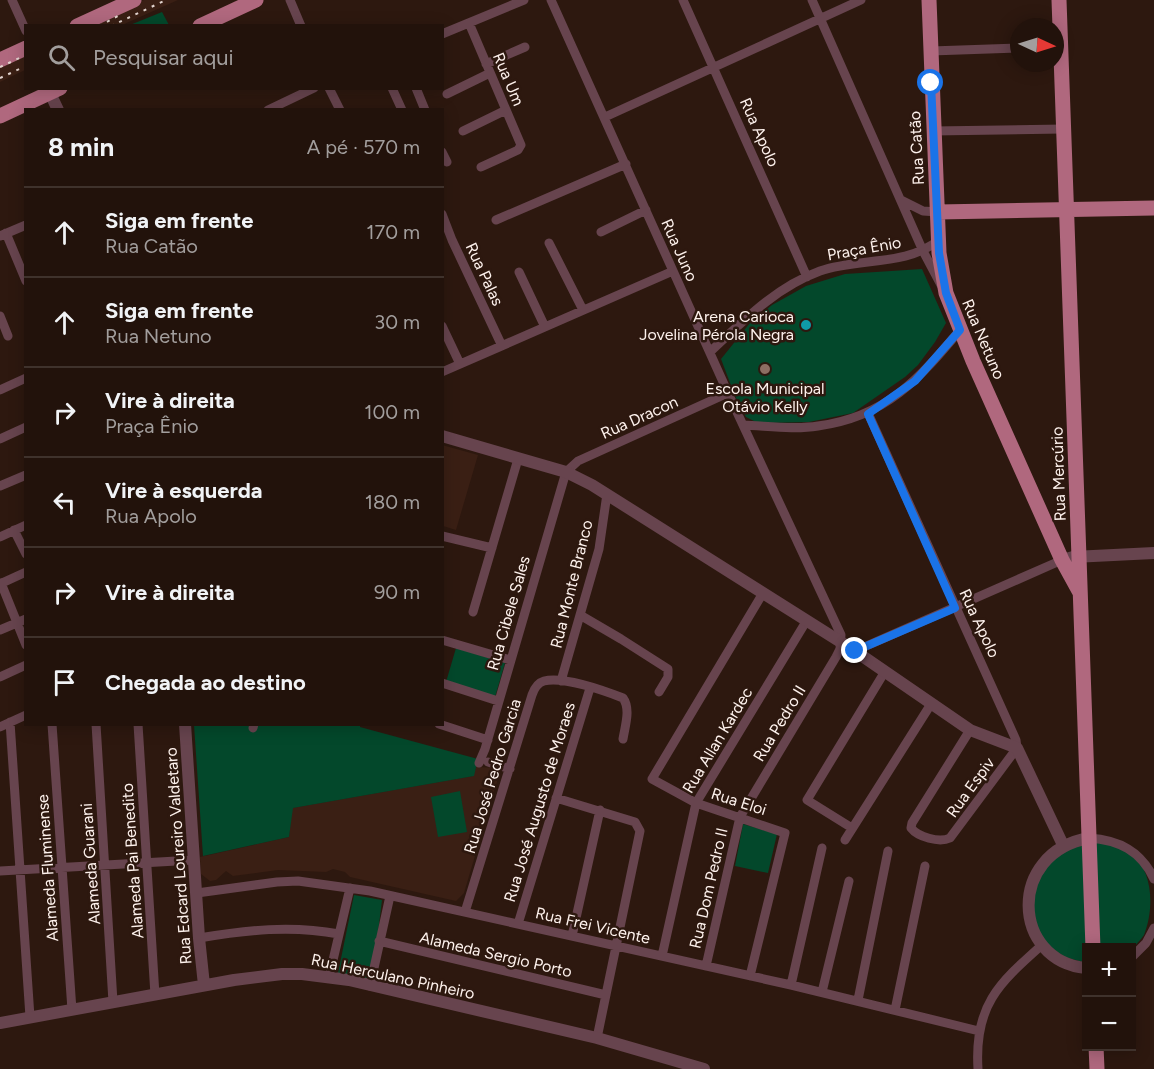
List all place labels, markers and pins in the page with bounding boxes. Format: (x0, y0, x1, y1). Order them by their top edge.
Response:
place label: Arena Carioca Jovelina Pérola Negra (639, 307, 794, 344)
marker: Arena Carioca Jovelina Pérola Negra (799, 318, 813, 332)
marker: Escola Municipal Otávio Kelly (758, 362, 772, 376)
place label: Escola Municipal Otávio Kelly (705, 379, 825, 416)

